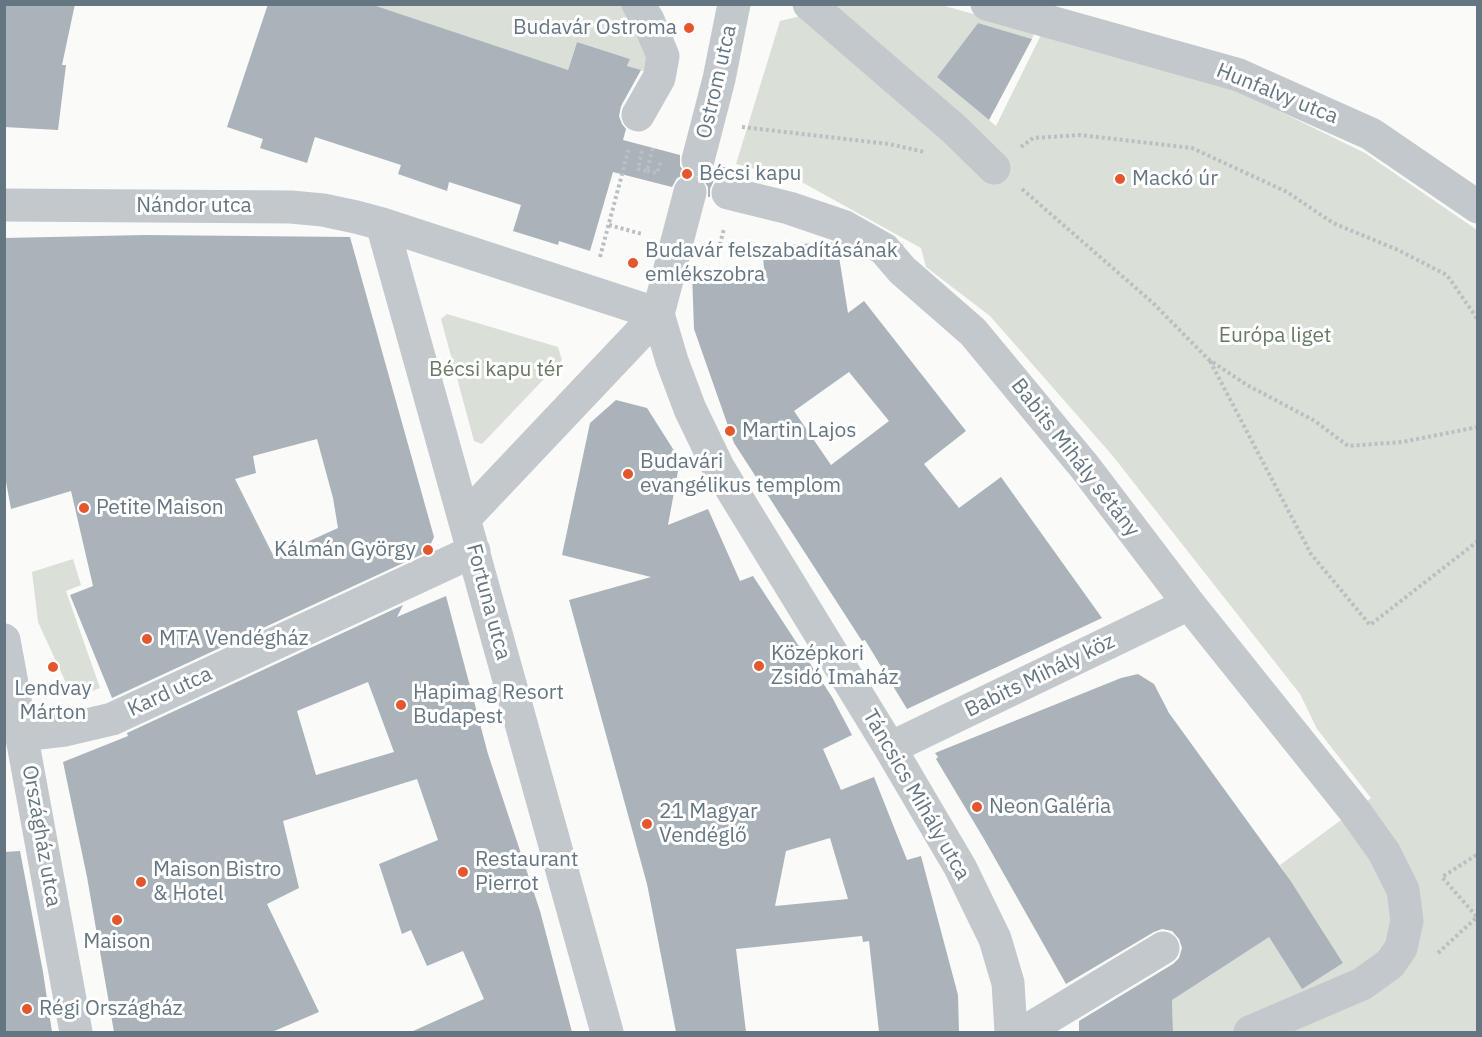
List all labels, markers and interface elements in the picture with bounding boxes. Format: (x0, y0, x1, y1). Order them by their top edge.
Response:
place label: Budavár Ostroma (513, 15, 677, 41)
marker: Budavár Ostroma (682, 21, 696, 35)
street label: Ostrom utca (692, 23, 742, 141)
street label: Hunfalvy utca (1212, 58, 1342, 130)
place label: Bécsi kapu (699, 161, 802, 187)
place label: Mackó úr (1132, 166, 1218, 192)
marker: Bécsi kapu (680, 167, 694, 181)
marker: Mackó úr (1113, 172, 1127, 186)
street label: Nándor utca (136, 193, 252, 219)
place label: Budavár felszabadításának emlékszobra (645, 238, 898, 288)
marker: Budavár felszabadításának emlékszobra (626, 256, 640, 270)
park label: Európa liget (1219, 323, 1331, 349)
park label: Bécsi kapu tér (429, 357, 563, 383)
street label: Babits Mihály sétány (1005, 374, 1145, 542)
place label: Martin Lajos (742, 418, 857, 444)
marker: Martin Lajos (723, 424, 737, 438)
place label: Budavári evangélikus templom (640, 449, 841, 499)
marker: Budavári evangélikus templom (621, 467, 635, 481)
place label: Petite Maison (96, 495, 224, 521)
marker: Petite Maison (77, 501, 91, 515)
place label: Kálmán György (274, 537, 416, 563)
street label: Fortuna utca (460, 541, 516, 663)
marker: Kálmán György (421, 543, 435, 557)
place label: MTA Vendégház (159, 626, 308, 652)
street label: Babits Mihály köz (961, 629, 1119, 723)
marker: MTA Vendégház (140, 632, 154, 646)
place label: Középkori Zsidó Imaház (771, 641, 898, 691)
marker: Középkori Zsidó Imaház (752, 659, 766, 673)
marker: Lendvay Márton (46, 660, 60, 674)
street label: Kard utca (124, 662, 216, 722)
place label: Lendvay Márton (14, 676, 92, 726)
place label: Hapimag Resort Budapest (413, 680, 564, 730)
marker: Hapimag Resort Budapest (394, 698, 408, 712)
street label: Táncsics Mihály utca (857, 705, 975, 885)
street label: Országház utca (16, 763, 66, 909)
place label: Neon Galéria (989, 794, 1111, 820)
place label: 21 Magyar Vendéglő (659, 799, 758, 849)
marker: Neon Galéria (970, 800, 984, 814)
marker: 21 Magyar Vendéglő (640, 817, 654, 831)
place label: Restaurant Pierrot (475, 847, 578, 897)
place label: Maison Bistro & Hotel (153, 857, 281, 907)
marker: Restaurant Pierrot (456, 865, 470, 879)
marker: Maison Bistro & Hotel (134, 875, 148, 889)
marker: Maison (110, 913, 124, 927)
place label: Maison (83, 929, 151, 955)
place label: Régi Országház (39, 996, 182, 1022)
marker: Régi Országház (20, 1002, 34, 1016)

